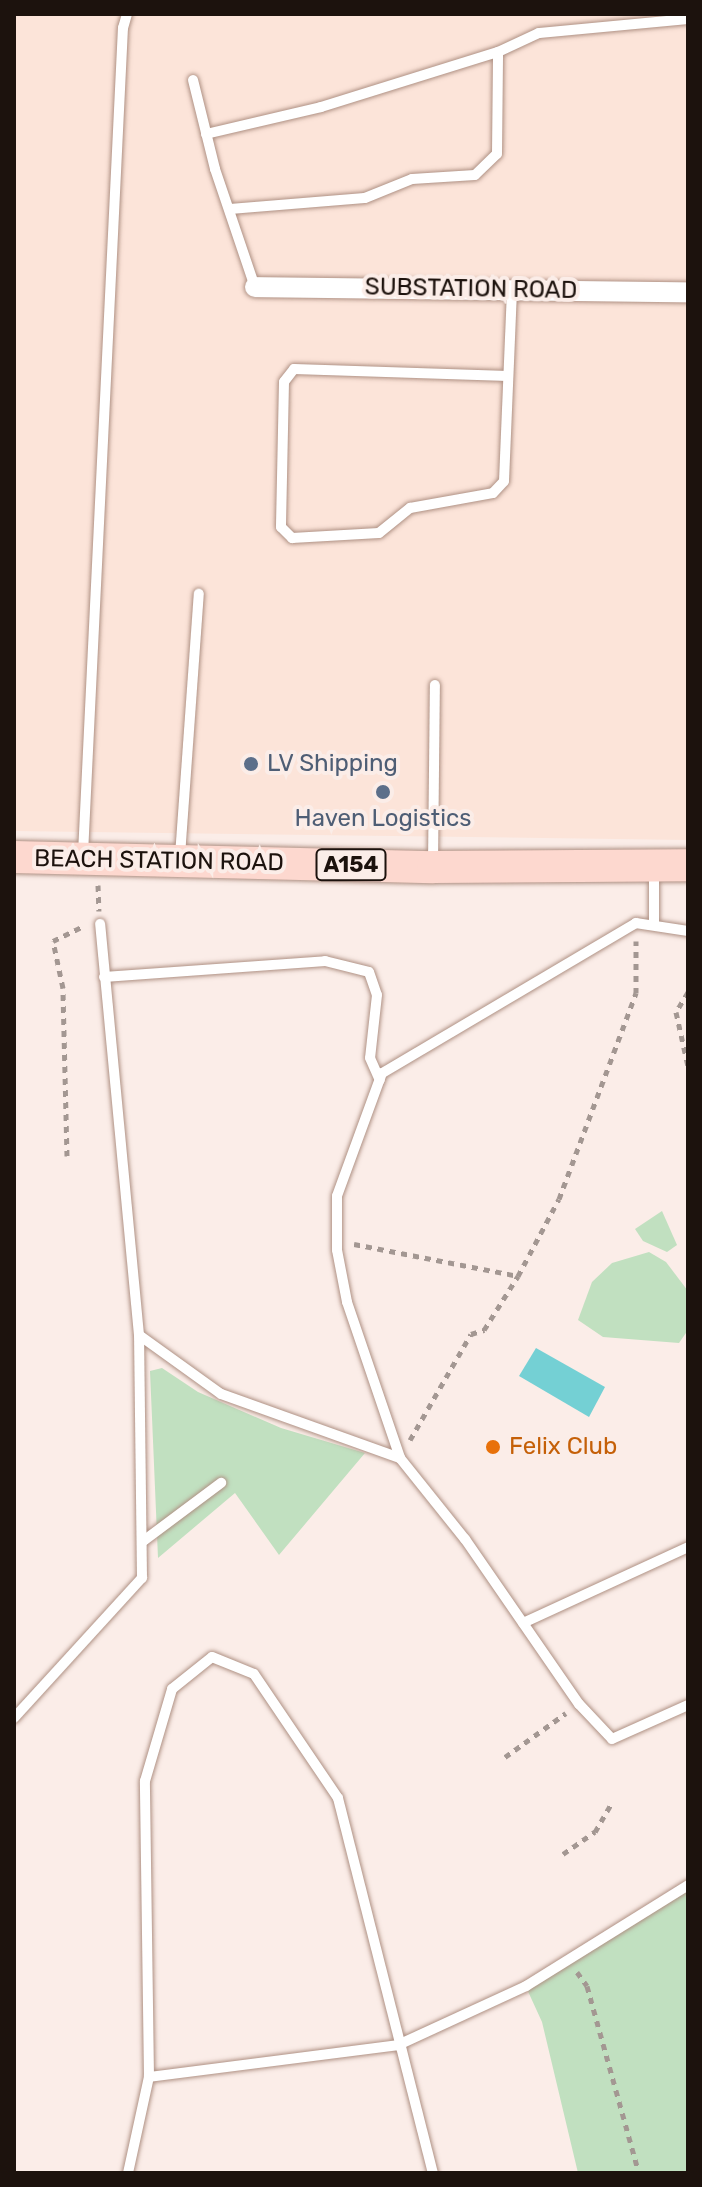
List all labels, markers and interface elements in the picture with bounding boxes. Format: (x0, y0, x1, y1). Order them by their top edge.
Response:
street label: SUBSTATION ROAD (365, 273, 577, 305)
place label: LV Shipping (267, 750, 398, 778)
marker: LV Shipping (242, 755, 260, 773)
marker: Haven Logistics (374, 783, 392, 801)
place label: Haven Logistics (295, 805, 471, 833)
street label: BEACH STATION ROAD (34, 844, 284, 878)
road number: A154 (315, 847, 387, 883)
place label: Felix Club (509, 1433, 617, 1461)
marker: Felix Club (484, 1438, 502, 1456)

